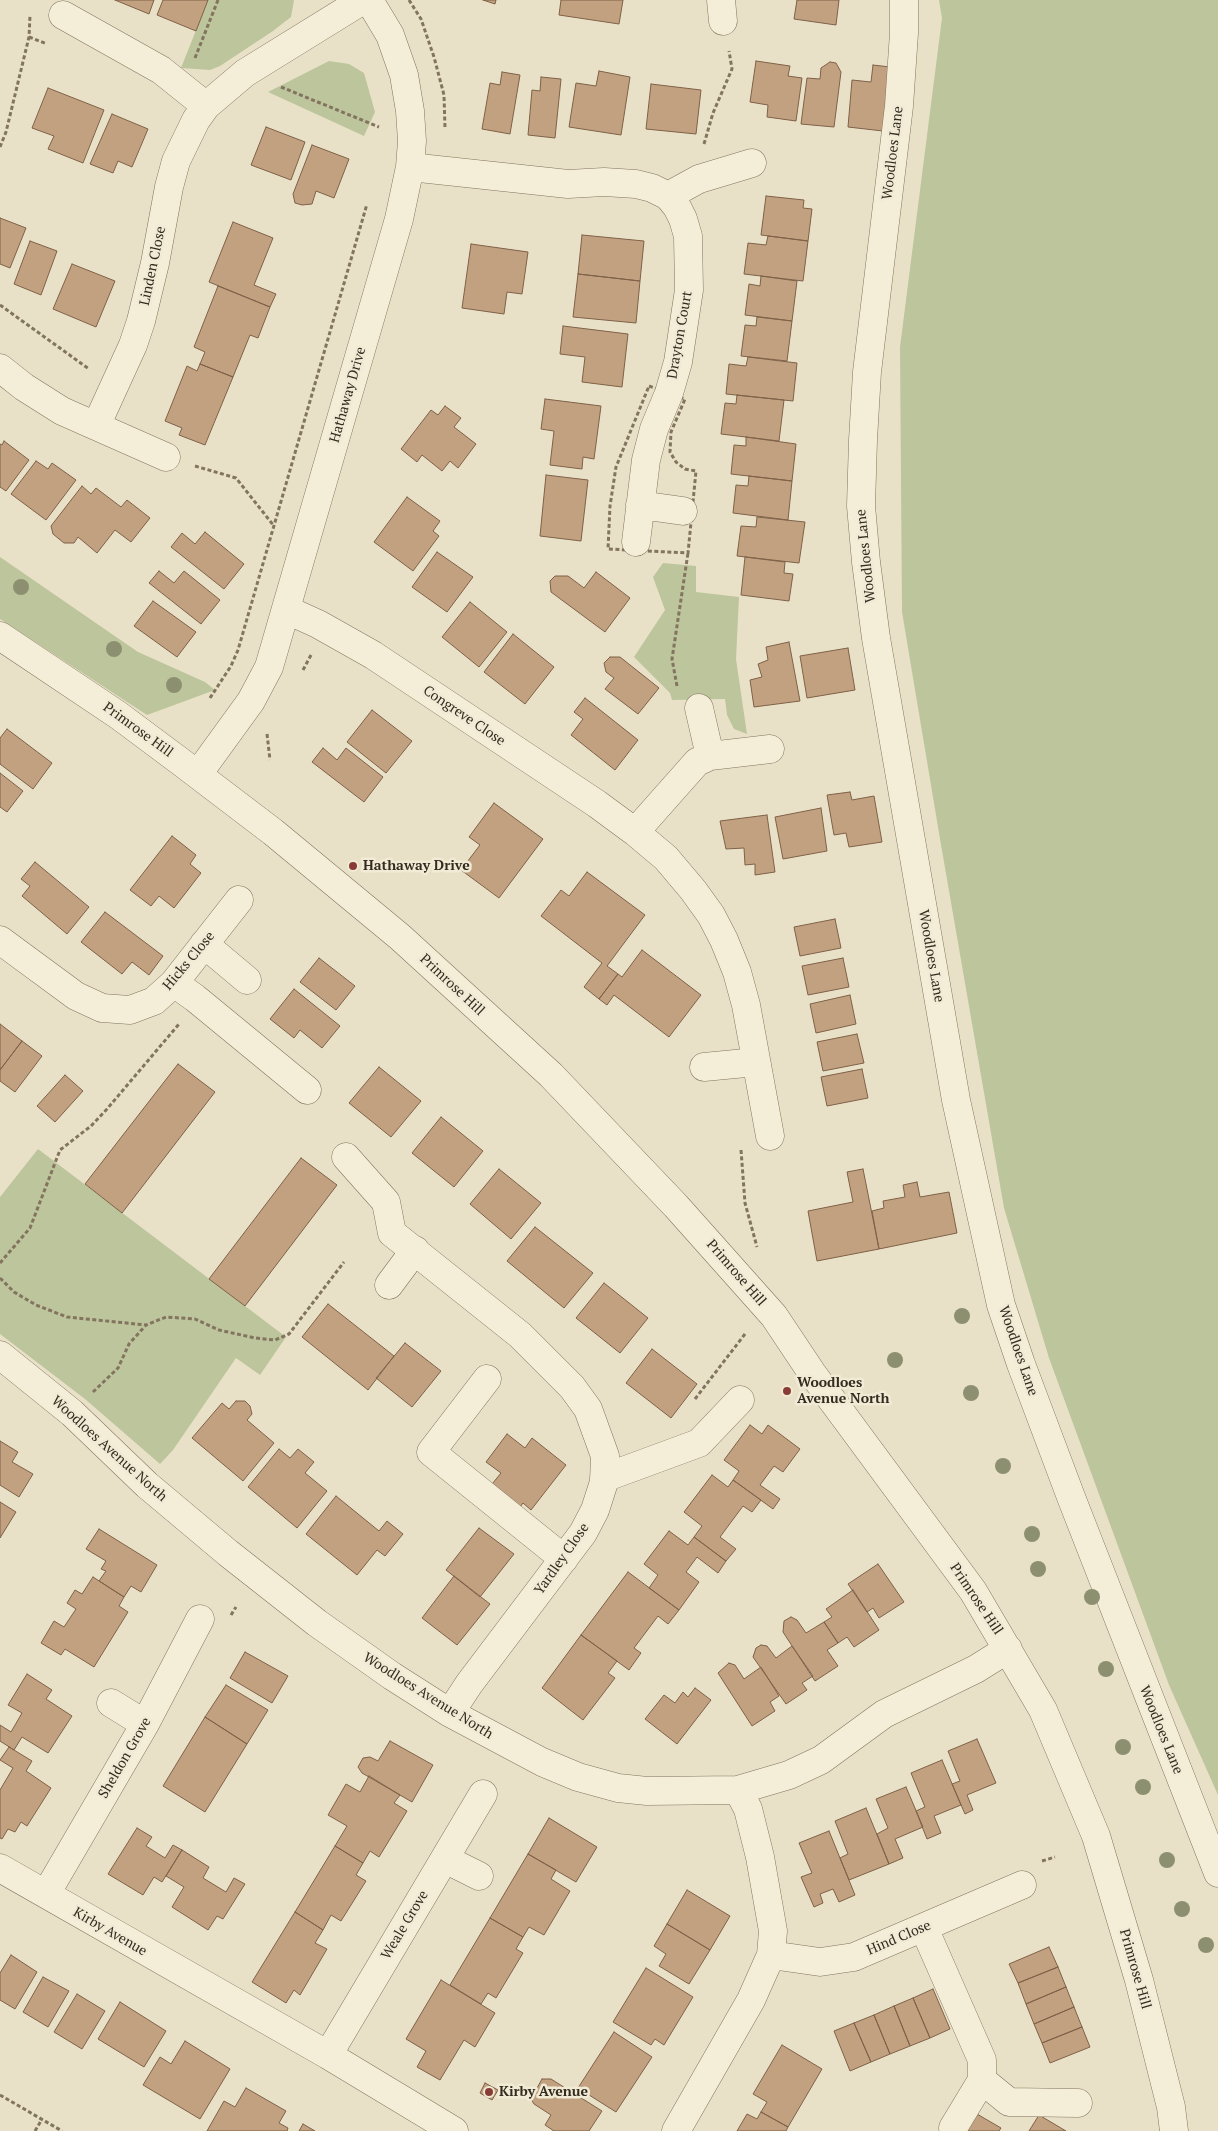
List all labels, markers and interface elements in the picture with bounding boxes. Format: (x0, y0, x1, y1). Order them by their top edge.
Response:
street label: Woodloes Lane (879, 105, 907, 201)
street label: Linden Close (136, 225, 170, 307)
street label: Drayton Court (664, 290, 696, 380)
street label: Hathaway Drive (326, 345, 370, 445)
street label: Woodloes Lane (853, 508, 879, 604)
street label: Congreve Close (420, 682, 508, 750)
street label: Primrose Hill (100, 699, 176, 761)
place label: Hathaway Drive (363, 858, 470, 874)
marker: Hathaway Drive (347, 860, 359, 872)
street label: Woodloes Lane (915, 908, 947, 1004)
street label: Hicks Close (160, 928, 218, 994)
street label: Primrose Hill (416, 951, 488, 1019)
street label: Primrose Hill (703, 1236, 769, 1310)
street label: Woodloes Lane (995, 1304, 1041, 1398)
place label: Woodloes Avenue North (797, 1375, 890, 1408)
marker: Woodloes Avenue North (781, 1385, 793, 1397)
street label: Woodloes Avenue North (48, 1393, 170, 1505)
street label: Yardley Close (531, 1520, 593, 1598)
street label: Primrose Hill (946, 1560, 1006, 1638)
street label: Woodloes Avenue North (360, 1649, 496, 1743)
street label: Woodloes Lane (1136, 1683, 1186, 1777)
street label: Sheldon Grove (95, 1715, 155, 1801)
street label: Weale Grove (378, 1888, 432, 1962)
street label: Kirby Avenue (70, 1904, 150, 1960)
street label: Hind Close (864, 1917, 934, 1959)
street label: Primrose Hill (1116, 1927, 1154, 2011)
place label: Kirby Avenue (499, 2084, 588, 2100)
marker: Kirby Avenue (483, 2086, 495, 2098)

